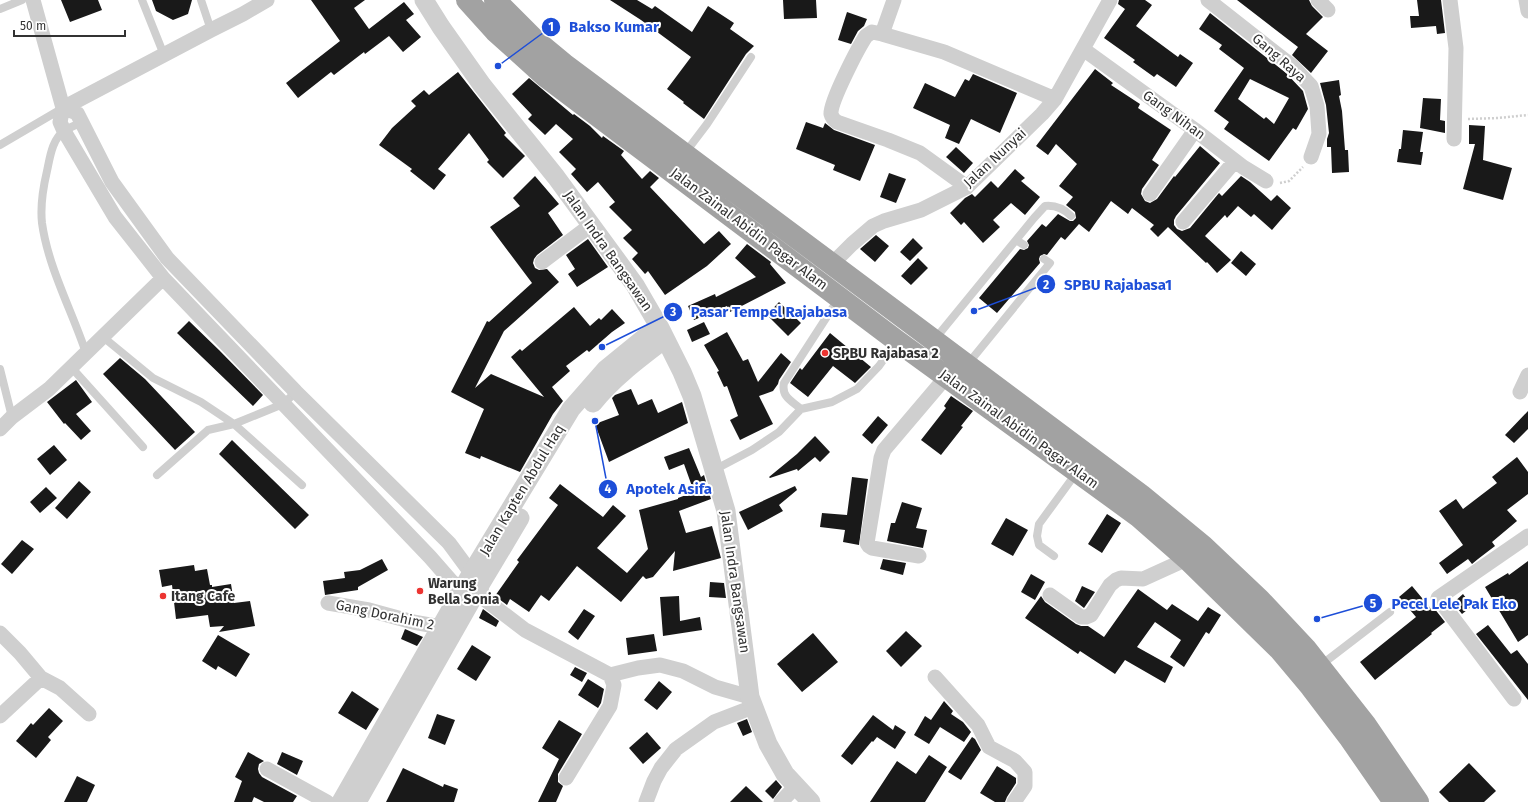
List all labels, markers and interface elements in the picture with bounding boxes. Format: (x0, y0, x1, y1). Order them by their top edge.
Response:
scale bar (14, 12, 125, 38)
callout: Bakso Kumar (541, 13, 667, 40)
text: Bakso Kumar (569, 18, 660, 36)
text: 50 m (20, 19, 46, 33)
text: 1 (548, 20, 554, 34)
street label: Gang Raya (1249, 30, 1309, 86)
street label: Gang Nihan (1139, 87, 1209, 143)
street label: Jalan Nunyai (960, 125, 1030, 191)
street label: Jalan Zainal Abidin Pagar Alam (667, 164, 831, 294)
street label: Jalan Indra Bangsawan (560, 187, 656, 315)
callout: SPBU Rajabasa1 (1036, 271, 1180, 298)
text: SPBU Rajabasa1 (1064, 276, 1172, 294)
text: 2 (1043, 278, 1049, 292)
callout: Pasar Tempel Rajabasa (663, 299, 855, 326)
text: Pasar Tempel Rajabasa (691, 303, 847, 321)
text: 3 (669, 305, 676, 319)
place label: SPBU Rajabasa 2 (833, 345, 939, 362)
marker: SPBU Rajabasa 2 (820, 348, 830, 358)
street label: Jalan Zainal Abidin Pagar Alam (936, 366, 1102, 492)
street label: Jalan Kapten Abdul Haq (476, 421, 568, 559)
callout: Apotek Asifa (598, 475, 720, 502)
text: Apotek Asifa (625, 480, 712, 498)
text: 4 (605, 482, 612, 496)
street label: Jalan Indra Bangsawan (717, 510, 753, 654)
place label: Warung Bella Sonia (428, 575, 500, 608)
marker: Warung Bella Sonia (415, 586, 425, 596)
place label: Itang Cafe (171, 588, 236, 605)
callout: Pecel Lele Pak Eko (1363, 590, 1524, 617)
marker: Itang Cafe (158, 591, 168, 601)
text: Pecel Lele Pak Eko (1392, 595, 1517, 613)
street label: Gang Dorahim 2 (334, 596, 436, 634)
text: 5 (1370, 597, 1377, 611)

